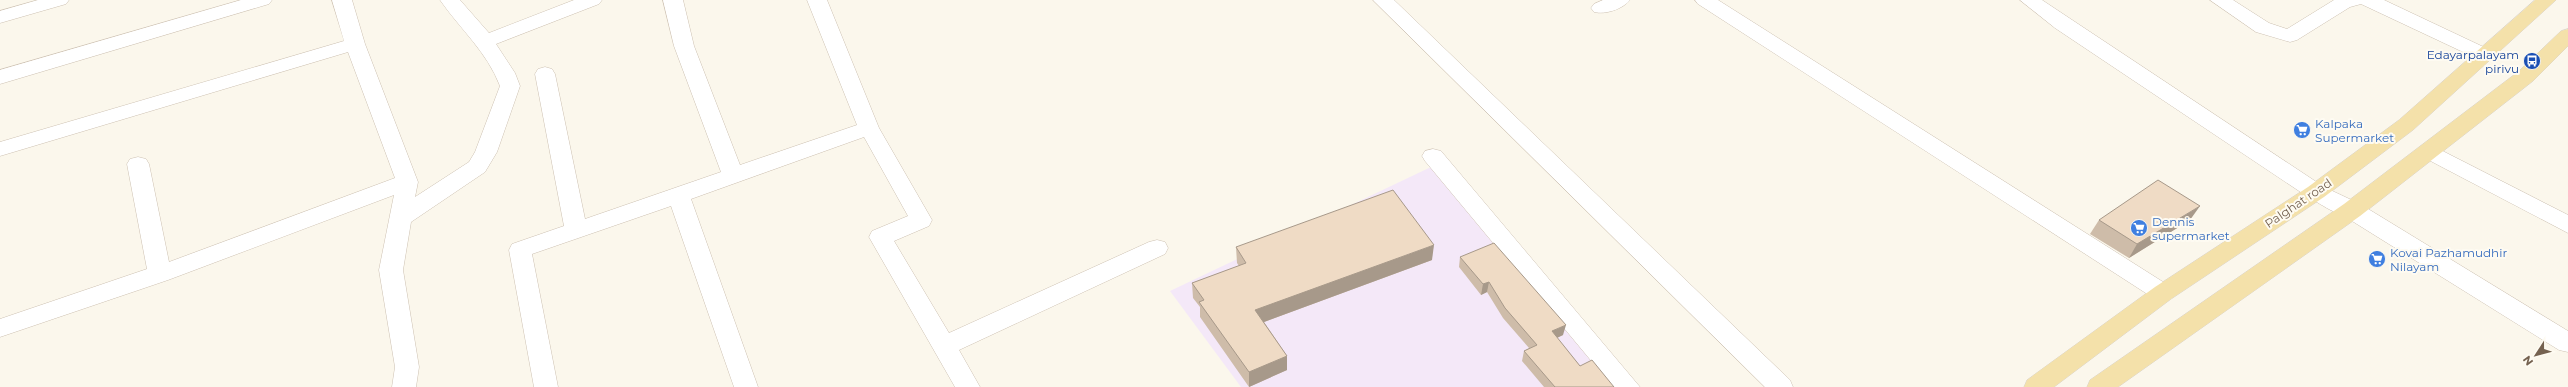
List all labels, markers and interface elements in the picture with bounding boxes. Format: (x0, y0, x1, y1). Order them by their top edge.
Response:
place label: Edayarpalayam pirivu (2427, 47, 2519, 76)
bus stop icon: Edayarpalayam pirivu (2522, 51, 2542, 71)
place label: Kalpaka Supermarket (2315, 116, 2394, 145)
supermarket icon: Kalpaka Supermarket (2292, 120, 2312, 140)
street label: Palghat road (2262, 175, 2334, 231)
place label: Dennis supermarket (2152, 214, 2230, 243)
supermarket icon: Dennis supermarket (2129, 218, 2149, 238)
place label: Kovai Pazhamudhir Nilayam (2390, 245, 2507, 274)
supermarket icon: Kovai Pazhamudhir Nilayam (2367, 249, 2387, 269)
north arrow (2516, 335, 2556, 375)
text: N (2520, 353, 2536, 369)

